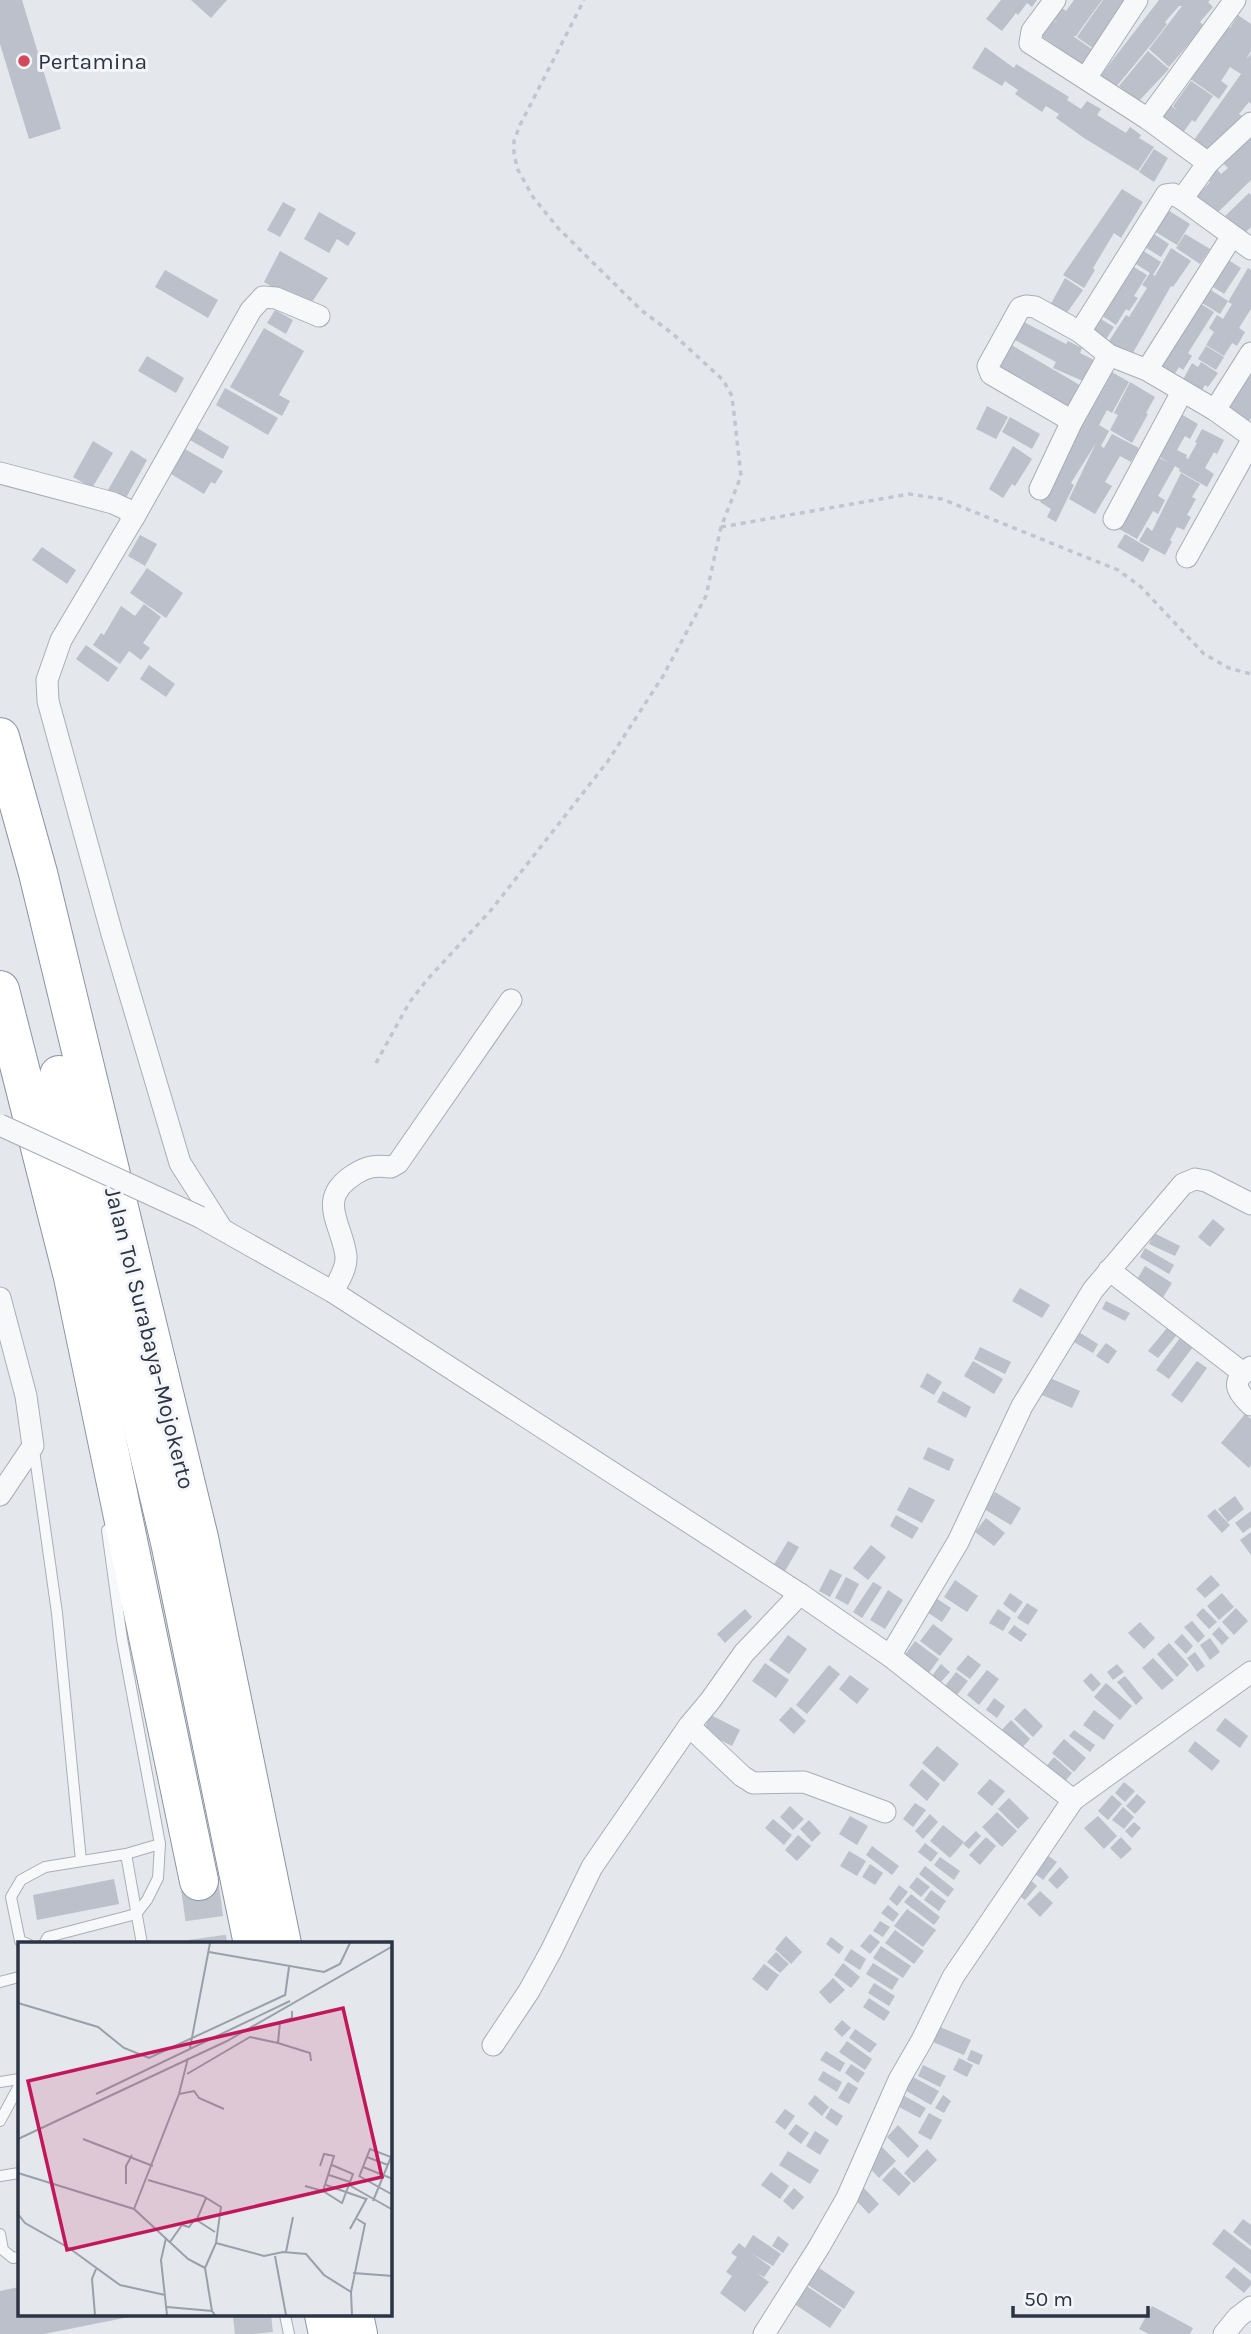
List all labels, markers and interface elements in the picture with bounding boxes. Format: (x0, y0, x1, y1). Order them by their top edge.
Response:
place label: Pertamina (38, 48, 147, 75)
marker: Pertamina (16, 53, 32, 69)
street label: Jalan Tol Surabaya–Mojokerto (99, 1184, 200, 1492)
inset map (18, 1942, 392, 2316)
scale bar (1013, 2274, 1148, 2318)
text: 50 m (1024, 2287, 1073, 2311)

